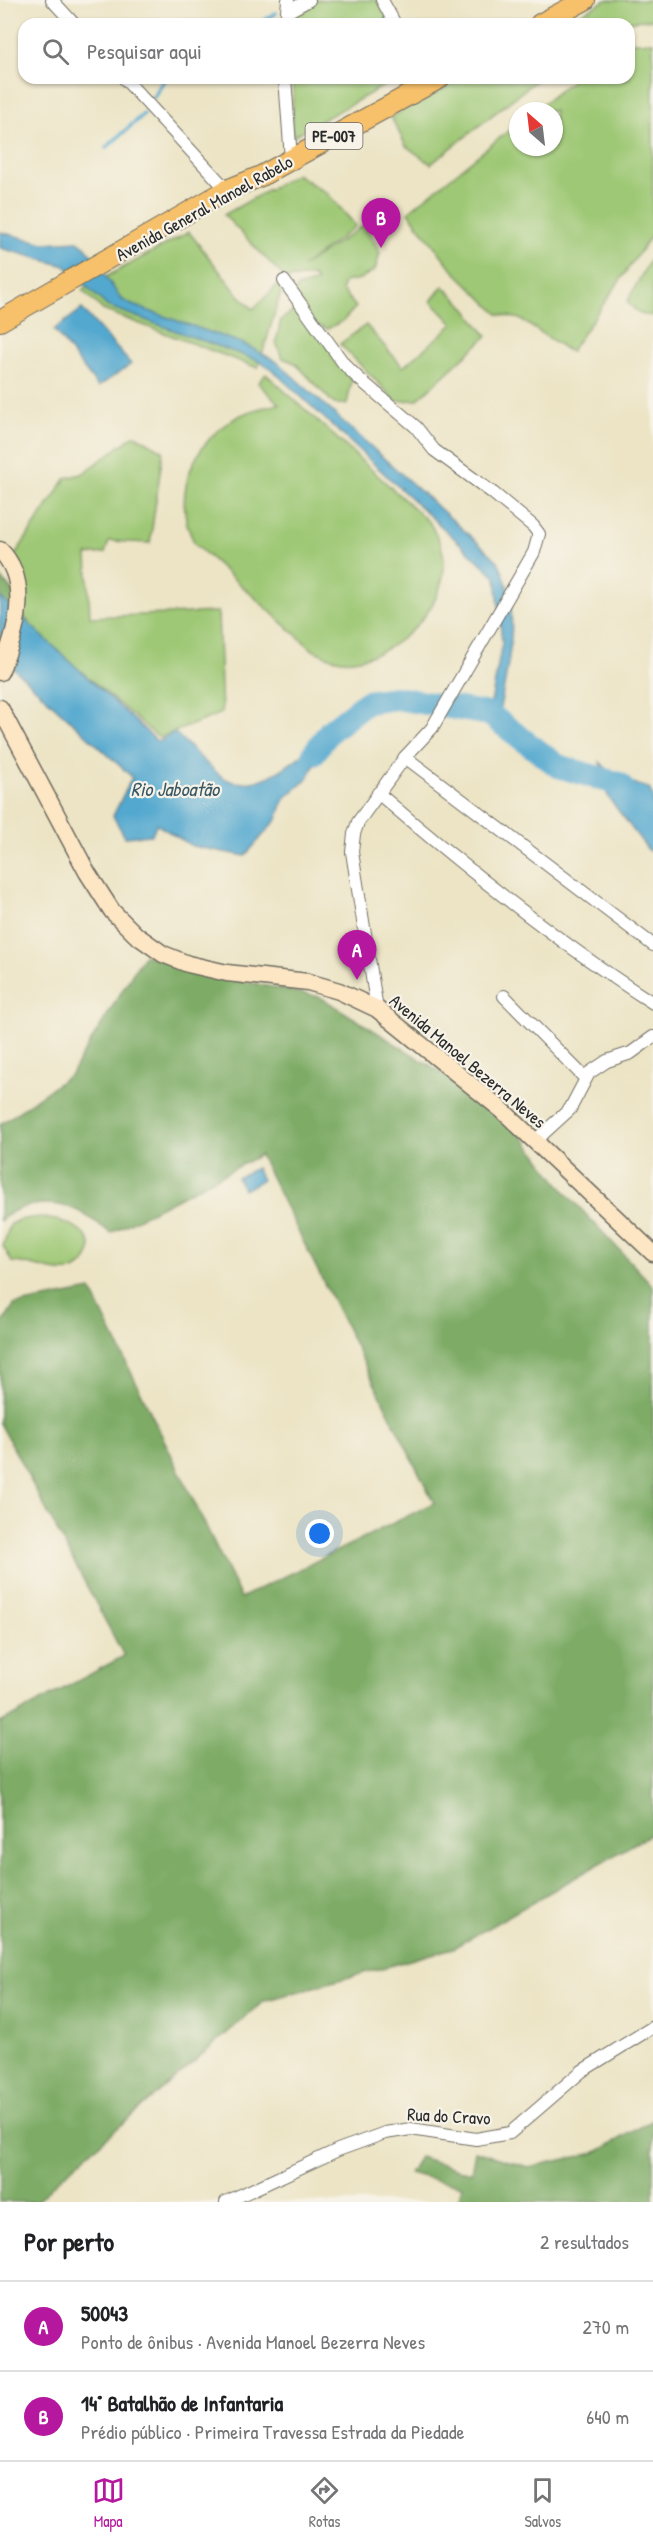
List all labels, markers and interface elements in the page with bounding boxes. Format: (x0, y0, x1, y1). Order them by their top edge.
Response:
search box (18, 18, 635, 84)
icon: search (39, 35, 72, 68)
text: Pesquisar aqui (87, 36, 202, 66)
north arrow (509, 102, 563, 156)
road number: PE-007 (306, 123, 362, 149)
street label: Avenida General Manoel Rabelo (111, 149, 297, 267)
pin: B (362, 198, 400, 248)
water label: Rio Jaboatão (131, 775, 221, 802)
pin: A (338, 930, 376, 980)
street label: Avenida Manoel Bezerra Neves (384, 988, 552, 1134)
your location (305, 1519, 334, 1548)
street label: Rua do Cravo (407, 2101, 491, 2131)
text: Por perto (24, 2224, 114, 2259)
text: 2 resultados (540, 2228, 629, 2255)
text: 50043 (81, 2298, 128, 2328)
text: A (39, 2313, 48, 2340)
text: 270 m (583, 2313, 629, 2340)
text: Ponto de ônibus · Avenida Manoel Bezerra Neves (81, 2328, 425, 2355)
text: 14° Batalhão de Infantaria (81, 2388, 283, 2418)
text: B (38, 2403, 49, 2430)
text: 640 m (586, 2403, 629, 2430)
text: Prédio público · Primeira Travessa Estrada da Piedade (81, 2418, 464, 2445)
tab: Mapa (92, 2474, 125, 2532)
tab: Rotas (308, 2474, 341, 2532)
tab: Salvos (524, 2474, 561, 2532)

